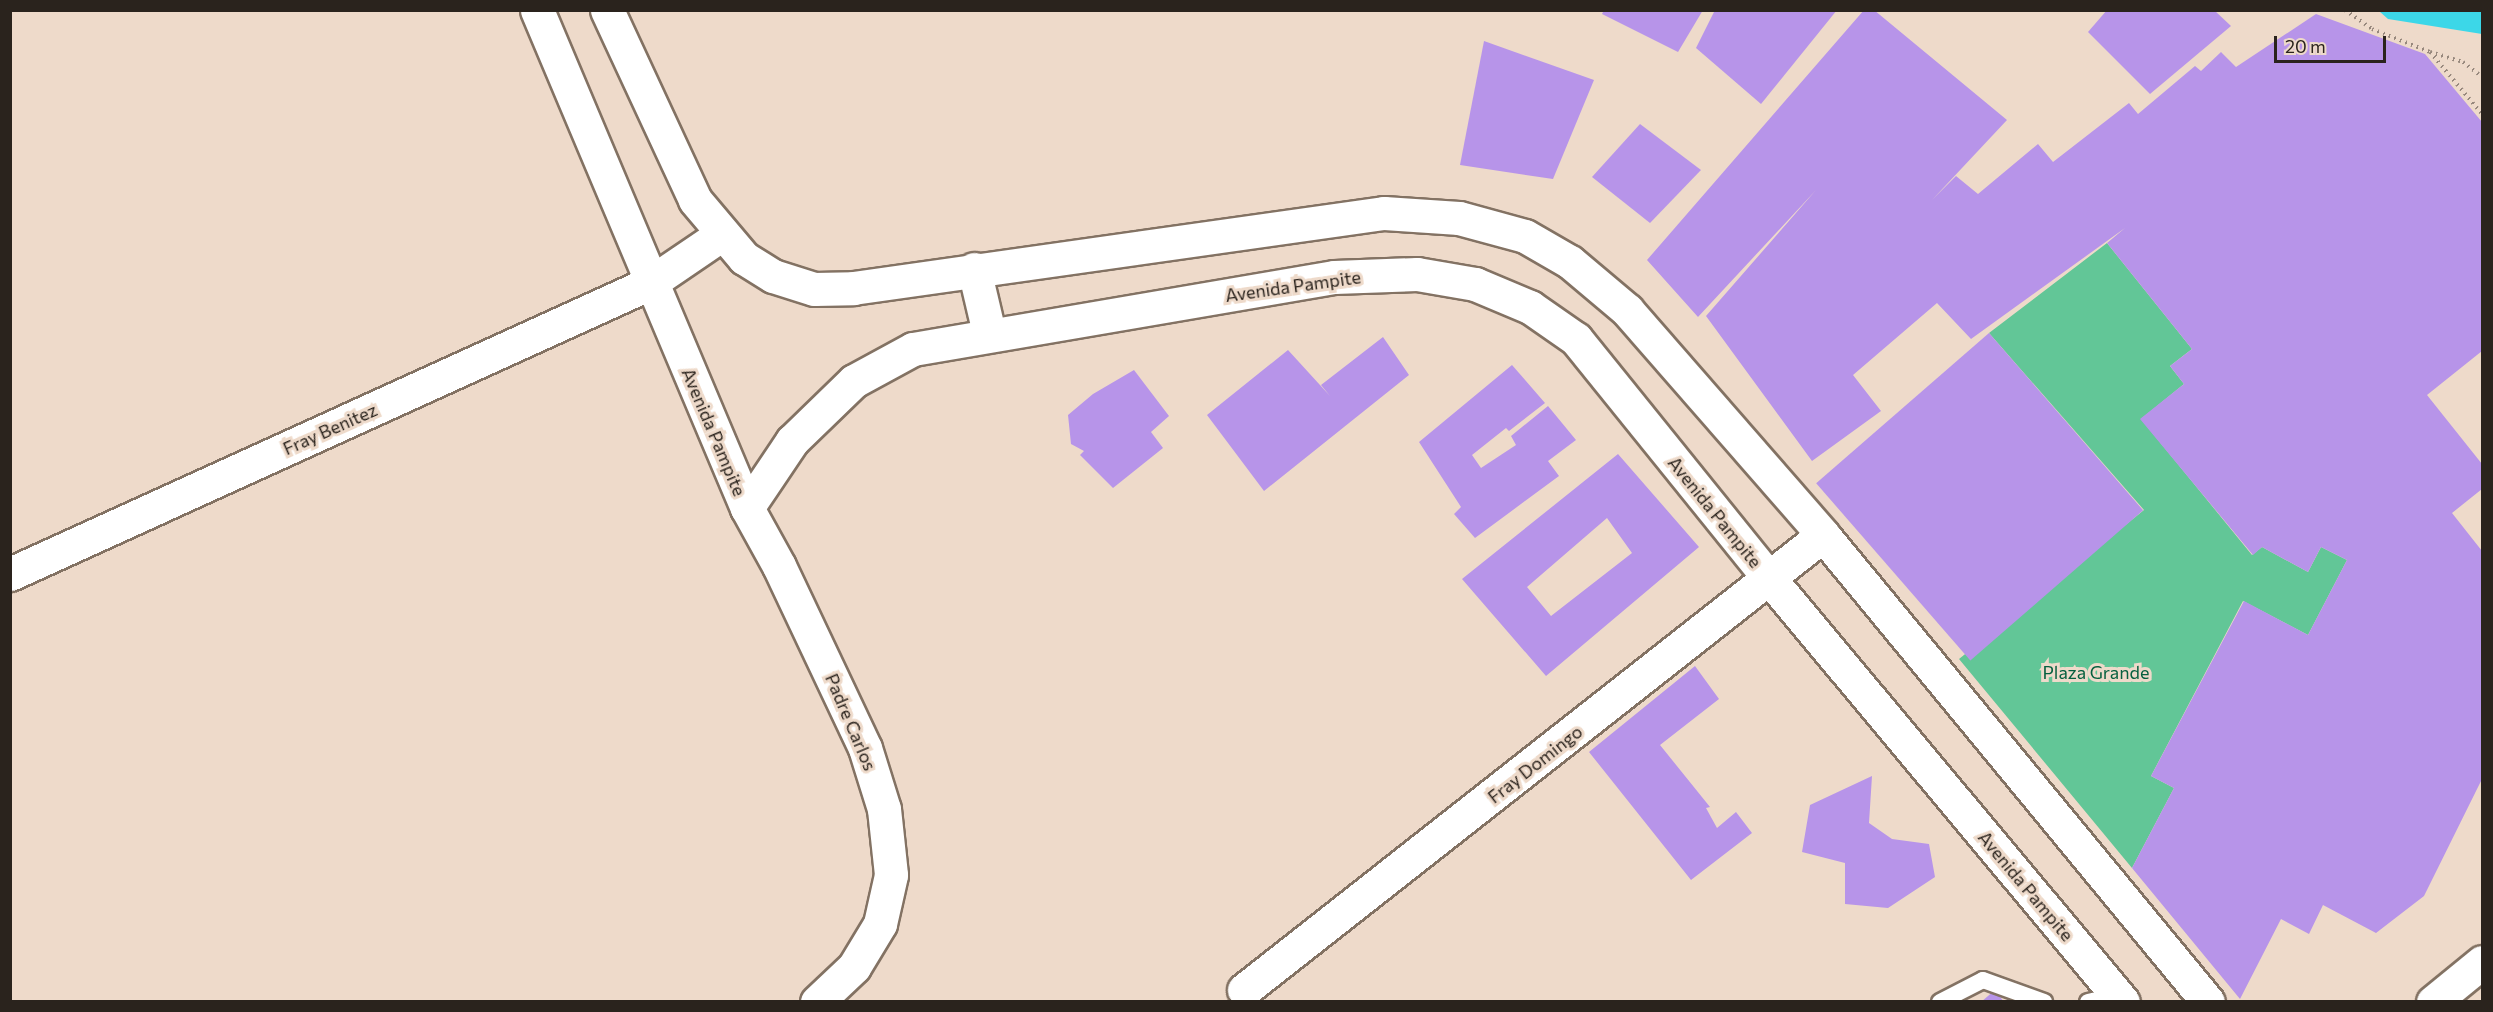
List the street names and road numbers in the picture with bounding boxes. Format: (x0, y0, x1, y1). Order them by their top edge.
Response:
street label: Avenida Pampite (1224, 266, 1362, 306)
street label: Avenida Pampite (677, 365, 751, 499)
street label: Fray Benitez (280, 399, 380, 459)
street label: Avenida Pampite (1664, 452, 1766, 572)
street label: Padre Carlos (821, 670, 881, 774)
street label: Fray Domingo (1483, 720, 1587, 808)
street label: Avenida Pampite (1974, 827, 2078, 945)

